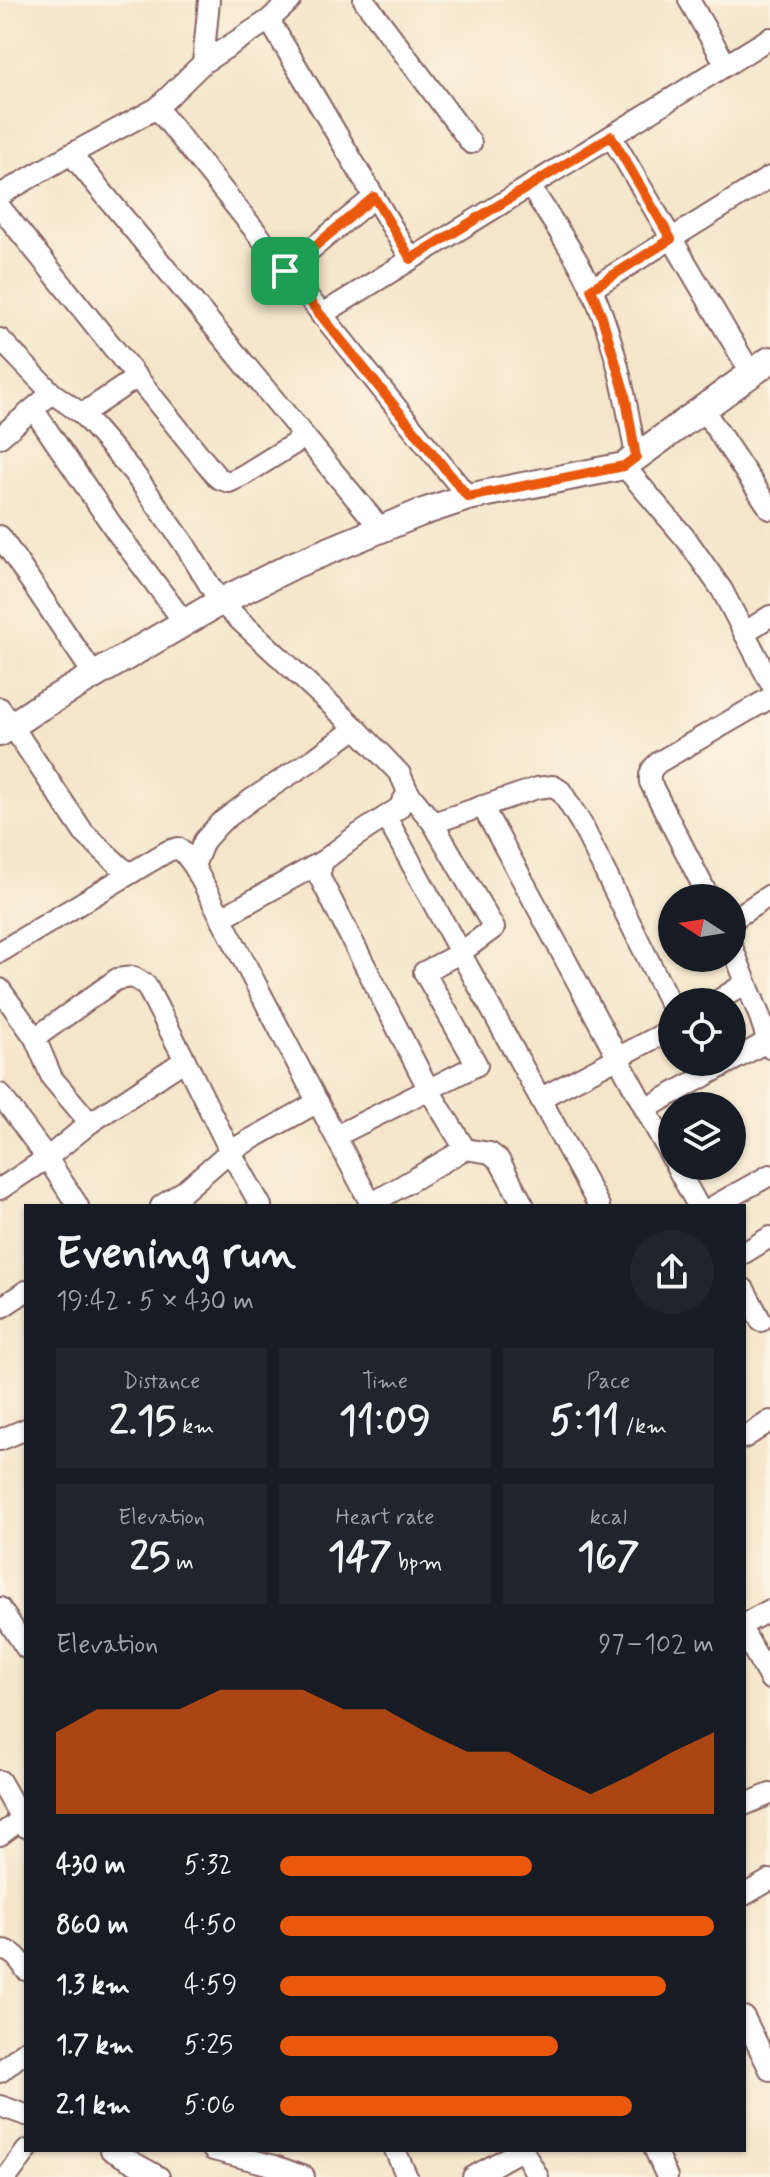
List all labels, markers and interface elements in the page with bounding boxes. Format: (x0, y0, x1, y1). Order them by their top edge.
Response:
pin (251, 237, 319, 305)
icon: arrive (263, 249, 307, 293)
north arrow (658, 884, 746, 972)
map controls (658, 884, 746, 1180)
button: locate (658, 988, 746, 1076)
button: layers (658, 1092, 746, 1180)
text: Evening run (56, 1226, 296, 1284)
button: share (630, 1230, 714, 1314)
text: 19:42 · 5 × 430 m (56, 1285, 254, 1319)
text: Distance (123, 1368, 200, 1396)
text: Time (362, 1368, 408, 1396)
text: Pace (586, 1368, 630, 1396)
text: 2.15 (109, 1396, 176, 1448)
text: 11:09 (339, 1396, 431, 1448)
text: 5:11 (550, 1396, 619, 1448)
text: km (176, 1413, 214, 1441)
text: /km (619, 1413, 667, 1441)
text: Elevation (118, 1504, 205, 1532)
text: Heart rate (336, 1504, 434, 1532)
text: kcal (590, 1504, 627, 1532)
text: 25 (129, 1532, 170, 1584)
text: 147 (328, 1532, 392, 1584)
text: 167 (577, 1532, 639, 1584)
text: m (170, 1549, 194, 1577)
text: bpm (392, 1549, 442, 1577)
text: Elevation (56, 1628, 158, 1662)
text: 97–102 m (598, 1628, 714, 1662)
text: 430 m (56, 1849, 125, 1883)
text: 5:32 (184, 1849, 232, 1883)
text: 860 m (56, 1909, 128, 1943)
text: 4:50 (184, 1909, 237, 1943)
text: 1.3 km (56, 1969, 130, 2003)
text: 4:59 (184, 1969, 237, 2003)
text: 1.7 km (56, 2029, 134, 2063)
text: 5:25 (184, 2029, 233, 2063)
text: 2.1 km (56, 2089, 131, 2123)
text: 5:06 (184, 2089, 235, 2123)

